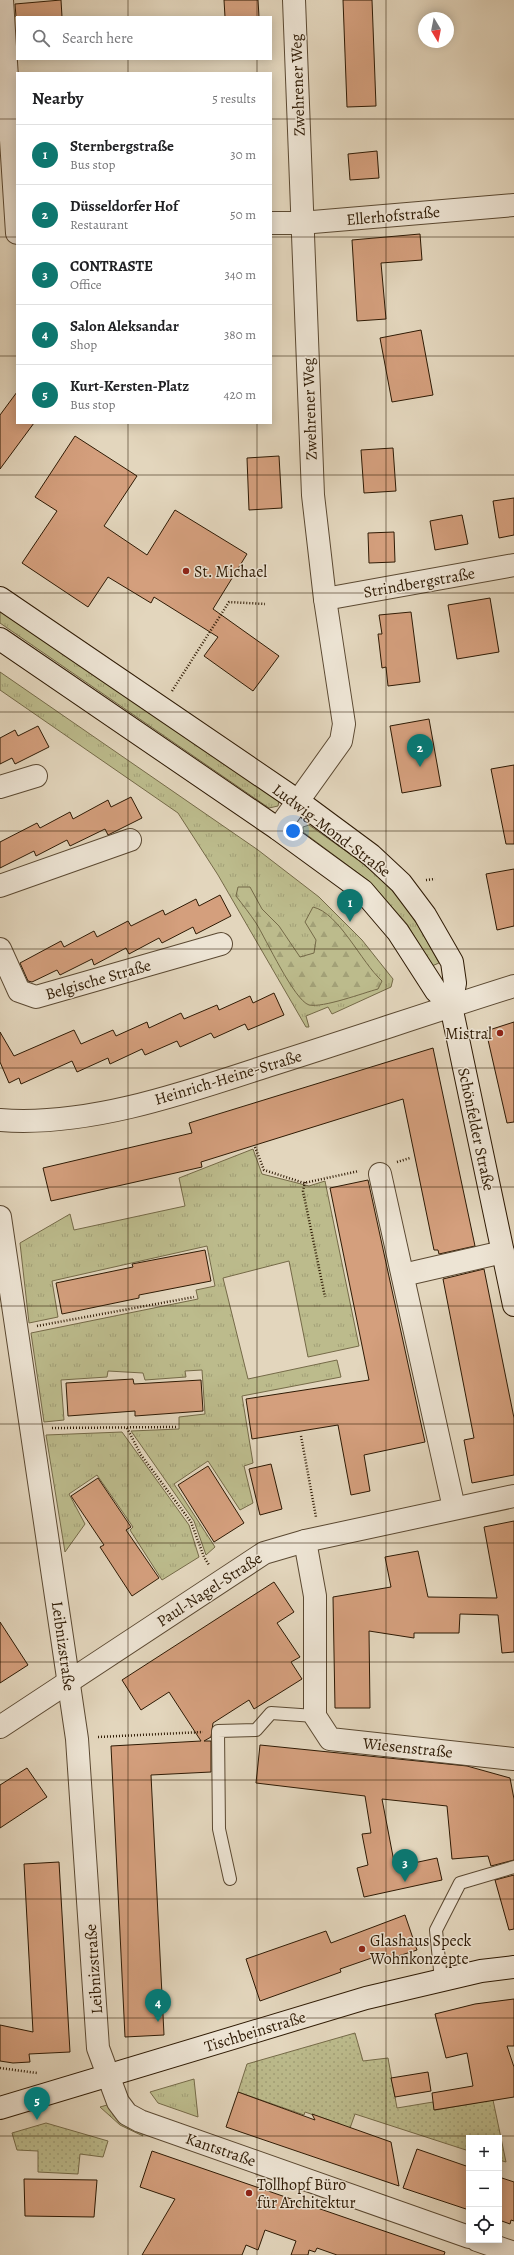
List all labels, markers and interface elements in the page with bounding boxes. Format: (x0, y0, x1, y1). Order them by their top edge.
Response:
north arrow (418, 12, 454, 48)
search box (16, 16, 272, 60)
icon: search (30, 27, 52, 49)
text: Search here (62, 28, 133, 48)
street label: Zwehrener Weg (285, 33, 311, 137)
text: Nearby (32, 87, 83, 110)
text: 5 results (212, 90, 256, 107)
text: Sternbergstraße (70, 136, 174, 156)
text: 1 (43, 146, 47, 163)
text: 30 m (230, 146, 256, 163)
text: Bus stop (70, 156, 115, 173)
text: Düsseldorfer Hof (70, 196, 178, 216)
street label: Ellerhofstraße (345, 201, 441, 231)
text: 2 (42, 206, 48, 223)
text: 50 m (230, 206, 256, 223)
text: Restaurant (70, 216, 128, 233)
text: CONTRASTE (70, 256, 153, 276)
text: 3 (42, 266, 48, 283)
text: 340 m (224, 266, 256, 283)
text: Office (70, 276, 102, 293)
text: Salon Aleksandar (70, 316, 179, 336)
text: 4 (42, 326, 48, 343)
text: 380 m (224, 326, 256, 343)
text: Shop (70, 336, 97, 353)
street label: Zwehrener Weg (297, 357, 323, 461)
text: Kurt-Kersten-Platz (70, 376, 189, 396)
text: 5 (42, 386, 48, 403)
text: 420 m (224, 386, 256, 403)
text: Bus stop (70, 396, 115, 413)
place label: St. Michael (194, 561, 267, 583)
street label: Strindbergstraße (362, 562, 477, 604)
marker: St. Michael (181, 566, 191, 576)
pin: 2 (407, 734, 433, 767)
street label: Ludwig-Mond-Straße (268, 779, 395, 883)
your location (283, 821, 303, 841)
pin: 1 (337, 889, 363, 922)
street label: Belgische Straße (43, 954, 154, 1006)
place label: Mistral (445, 1023, 492, 1045)
marker: Mistral (495, 1028, 505, 1038)
street label: Heinrich-Heine-Straße (152, 1045, 305, 1111)
street label: Schönfelder Straße (452, 1066, 500, 1193)
street label: Paul-Nagel-Straße (153, 1547, 267, 1632)
street label: Leibnizstraße (46, 1600, 80, 1692)
street label: Wiesenstraße (361, 1732, 454, 1764)
pin: 3 (392, 1849, 418, 1882)
street label: Leibnizstraße (80, 1923, 108, 2015)
place label: Glashaus Speck Wohnkonzepte (369, 1930, 471, 1970)
marker: Glashaus Speck Wohnkonzepte (357, 1944, 367, 1954)
pin: 4 (145, 1989, 171, 2022)
street label: Tischbeinstraße (202, 2006, 309, 2058)
pin: 5 (24, 2087, 50, 2120)
street label: Kantstraße (183, 2128, 259, 2172)
map controls (466, 2135, 502, 2243)
button: + (466, 2135, 502, 2171)
button: − (466, 2171, 502, 2207)
place label: Tollhopf Büro für Architektur (257, 2174, 356, 2214)
marker: Tollhopf Büro für Architektur (244, 2188, 254, 2198)
button: locate (466, 2207, 502, 2243)

